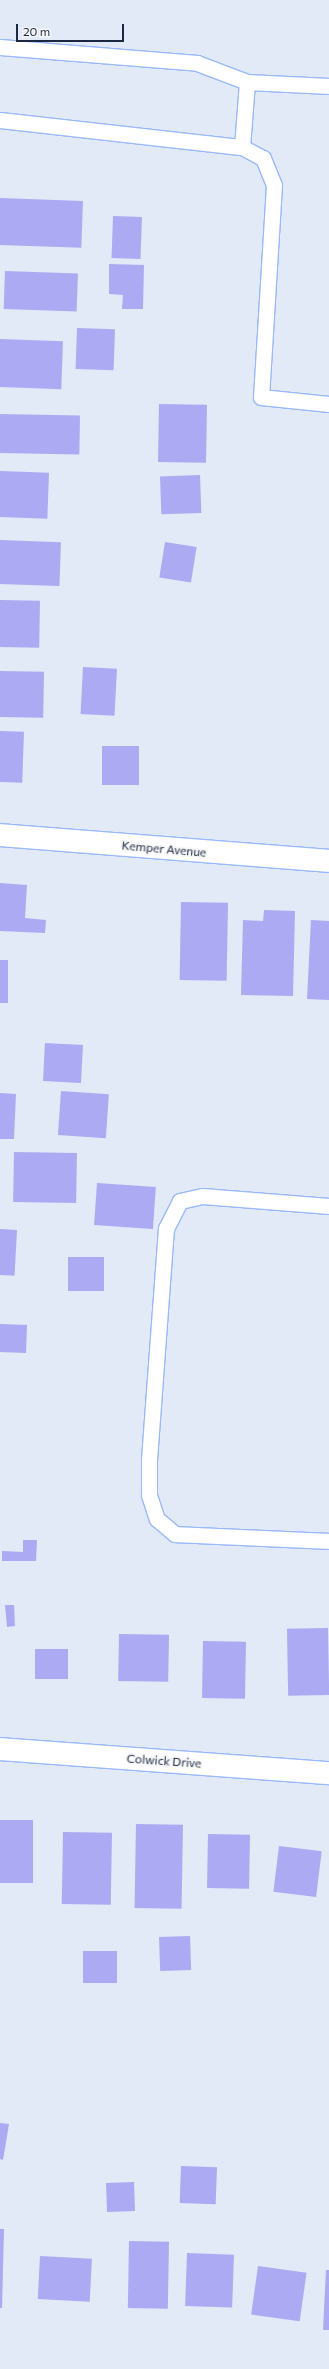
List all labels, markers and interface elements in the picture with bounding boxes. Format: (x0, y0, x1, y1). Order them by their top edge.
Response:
scale bar (18, 16, 126, 42)
text: 20 m (23, 24, 50, 38)
street label: Kemper Avenue (121, 838, 207, 860)
street label: Colwick Drive (126, 1751, 202, 1771)

